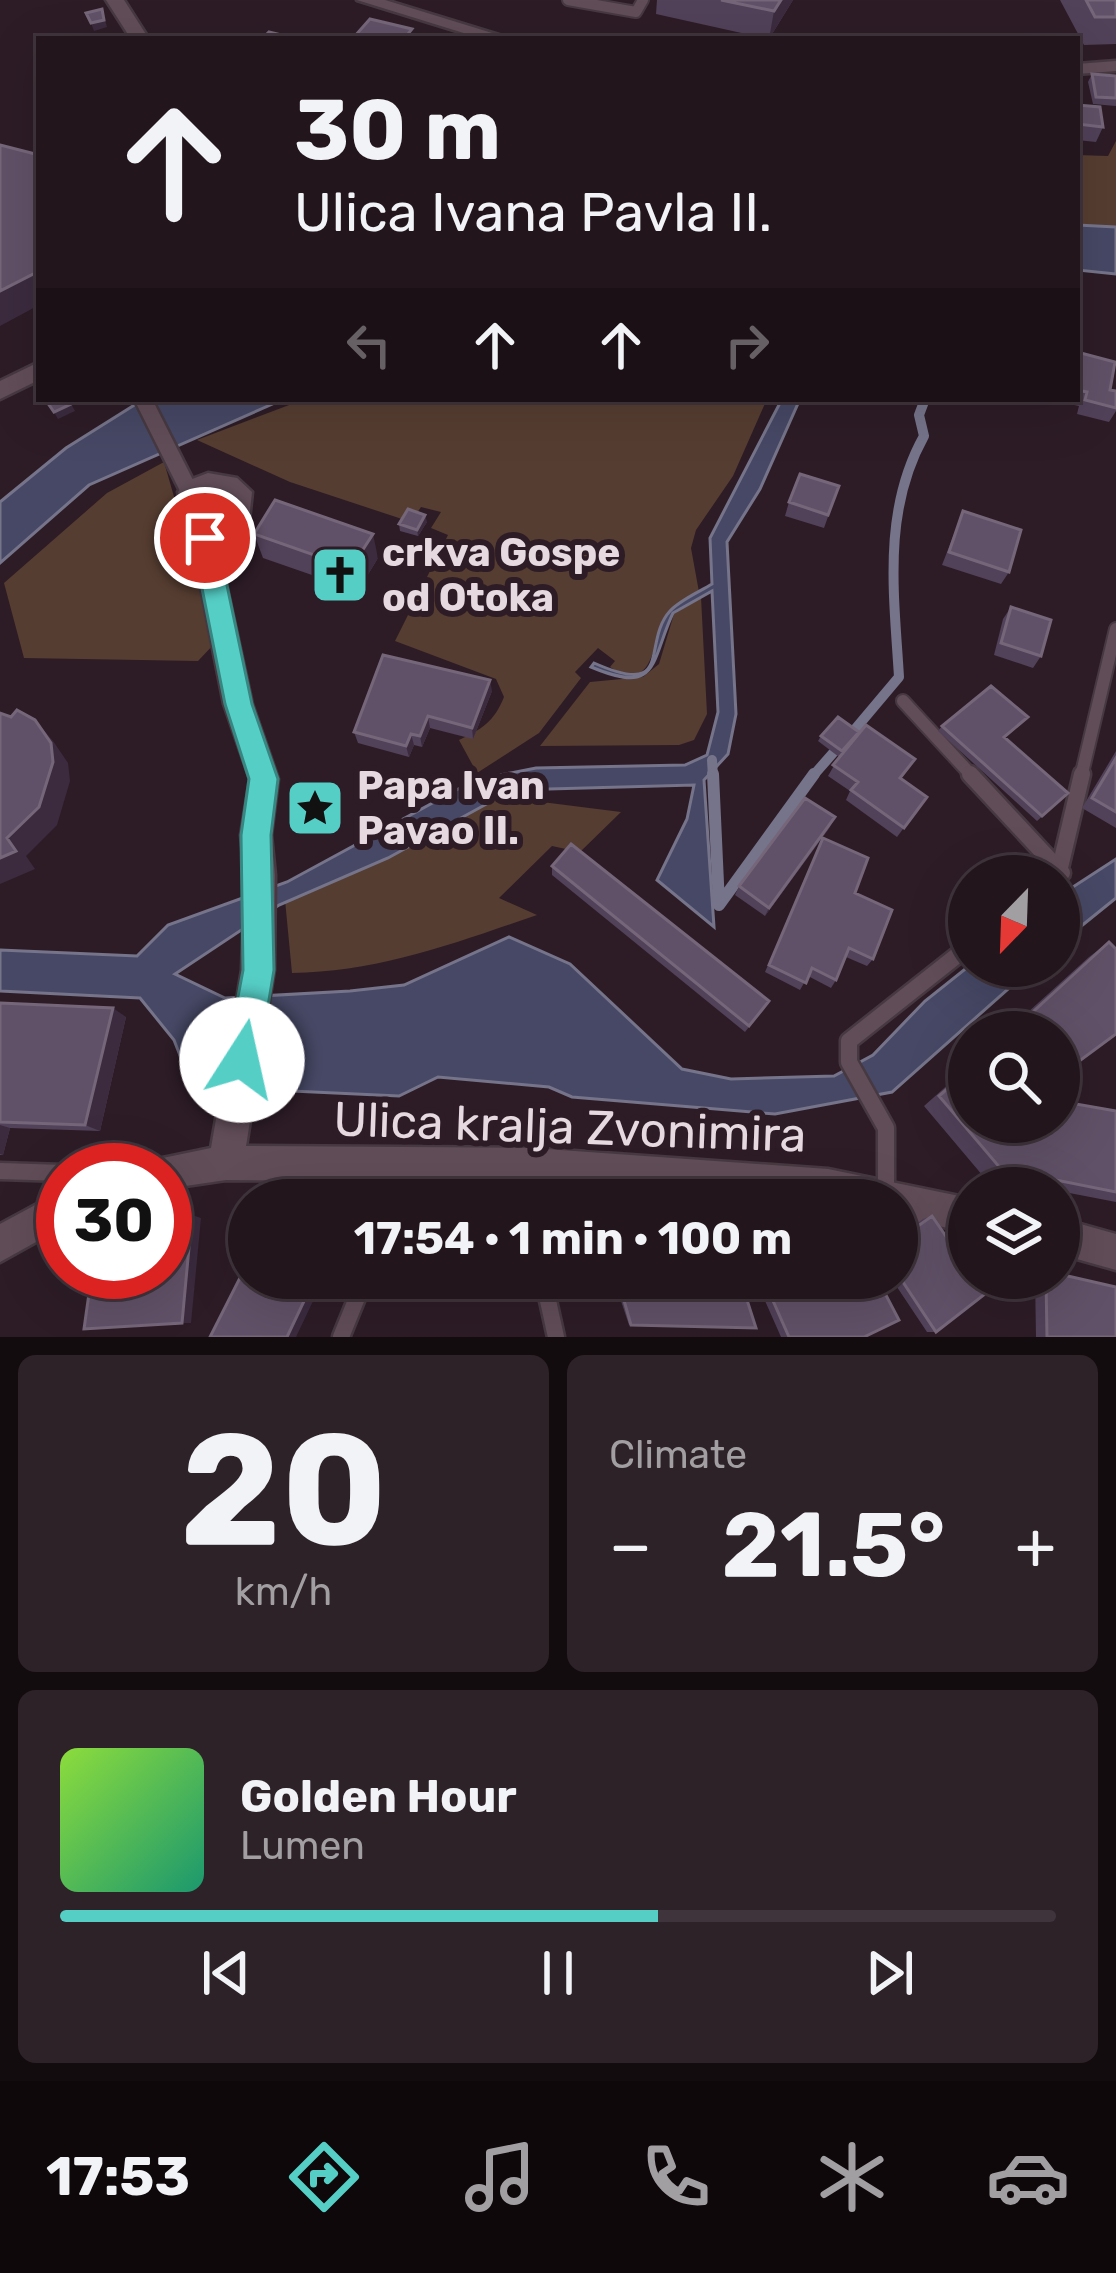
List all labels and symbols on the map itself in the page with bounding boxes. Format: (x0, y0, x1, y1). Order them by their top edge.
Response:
pin (154, 487, 256, 589)
place label: crkva Gospe od Otoka (382, 530, 620, 621)
church icon: crkva Gospe od Otoka (309, 544, 371, 606)
place label: Papa Ivan Pavao II. (357, 763, 545, 854)
place icon: Papa Ivan Pavao II. (284, 777, 346, 839)
north arrow (948, 855, 1080, 987)
position arrow (179, 997, 305, 1123)
street label: Ulica kralja Zvonimira (333, 1090, 807, 1164)
speed limit sign: 30 (36, 1143, 192, 1299)

